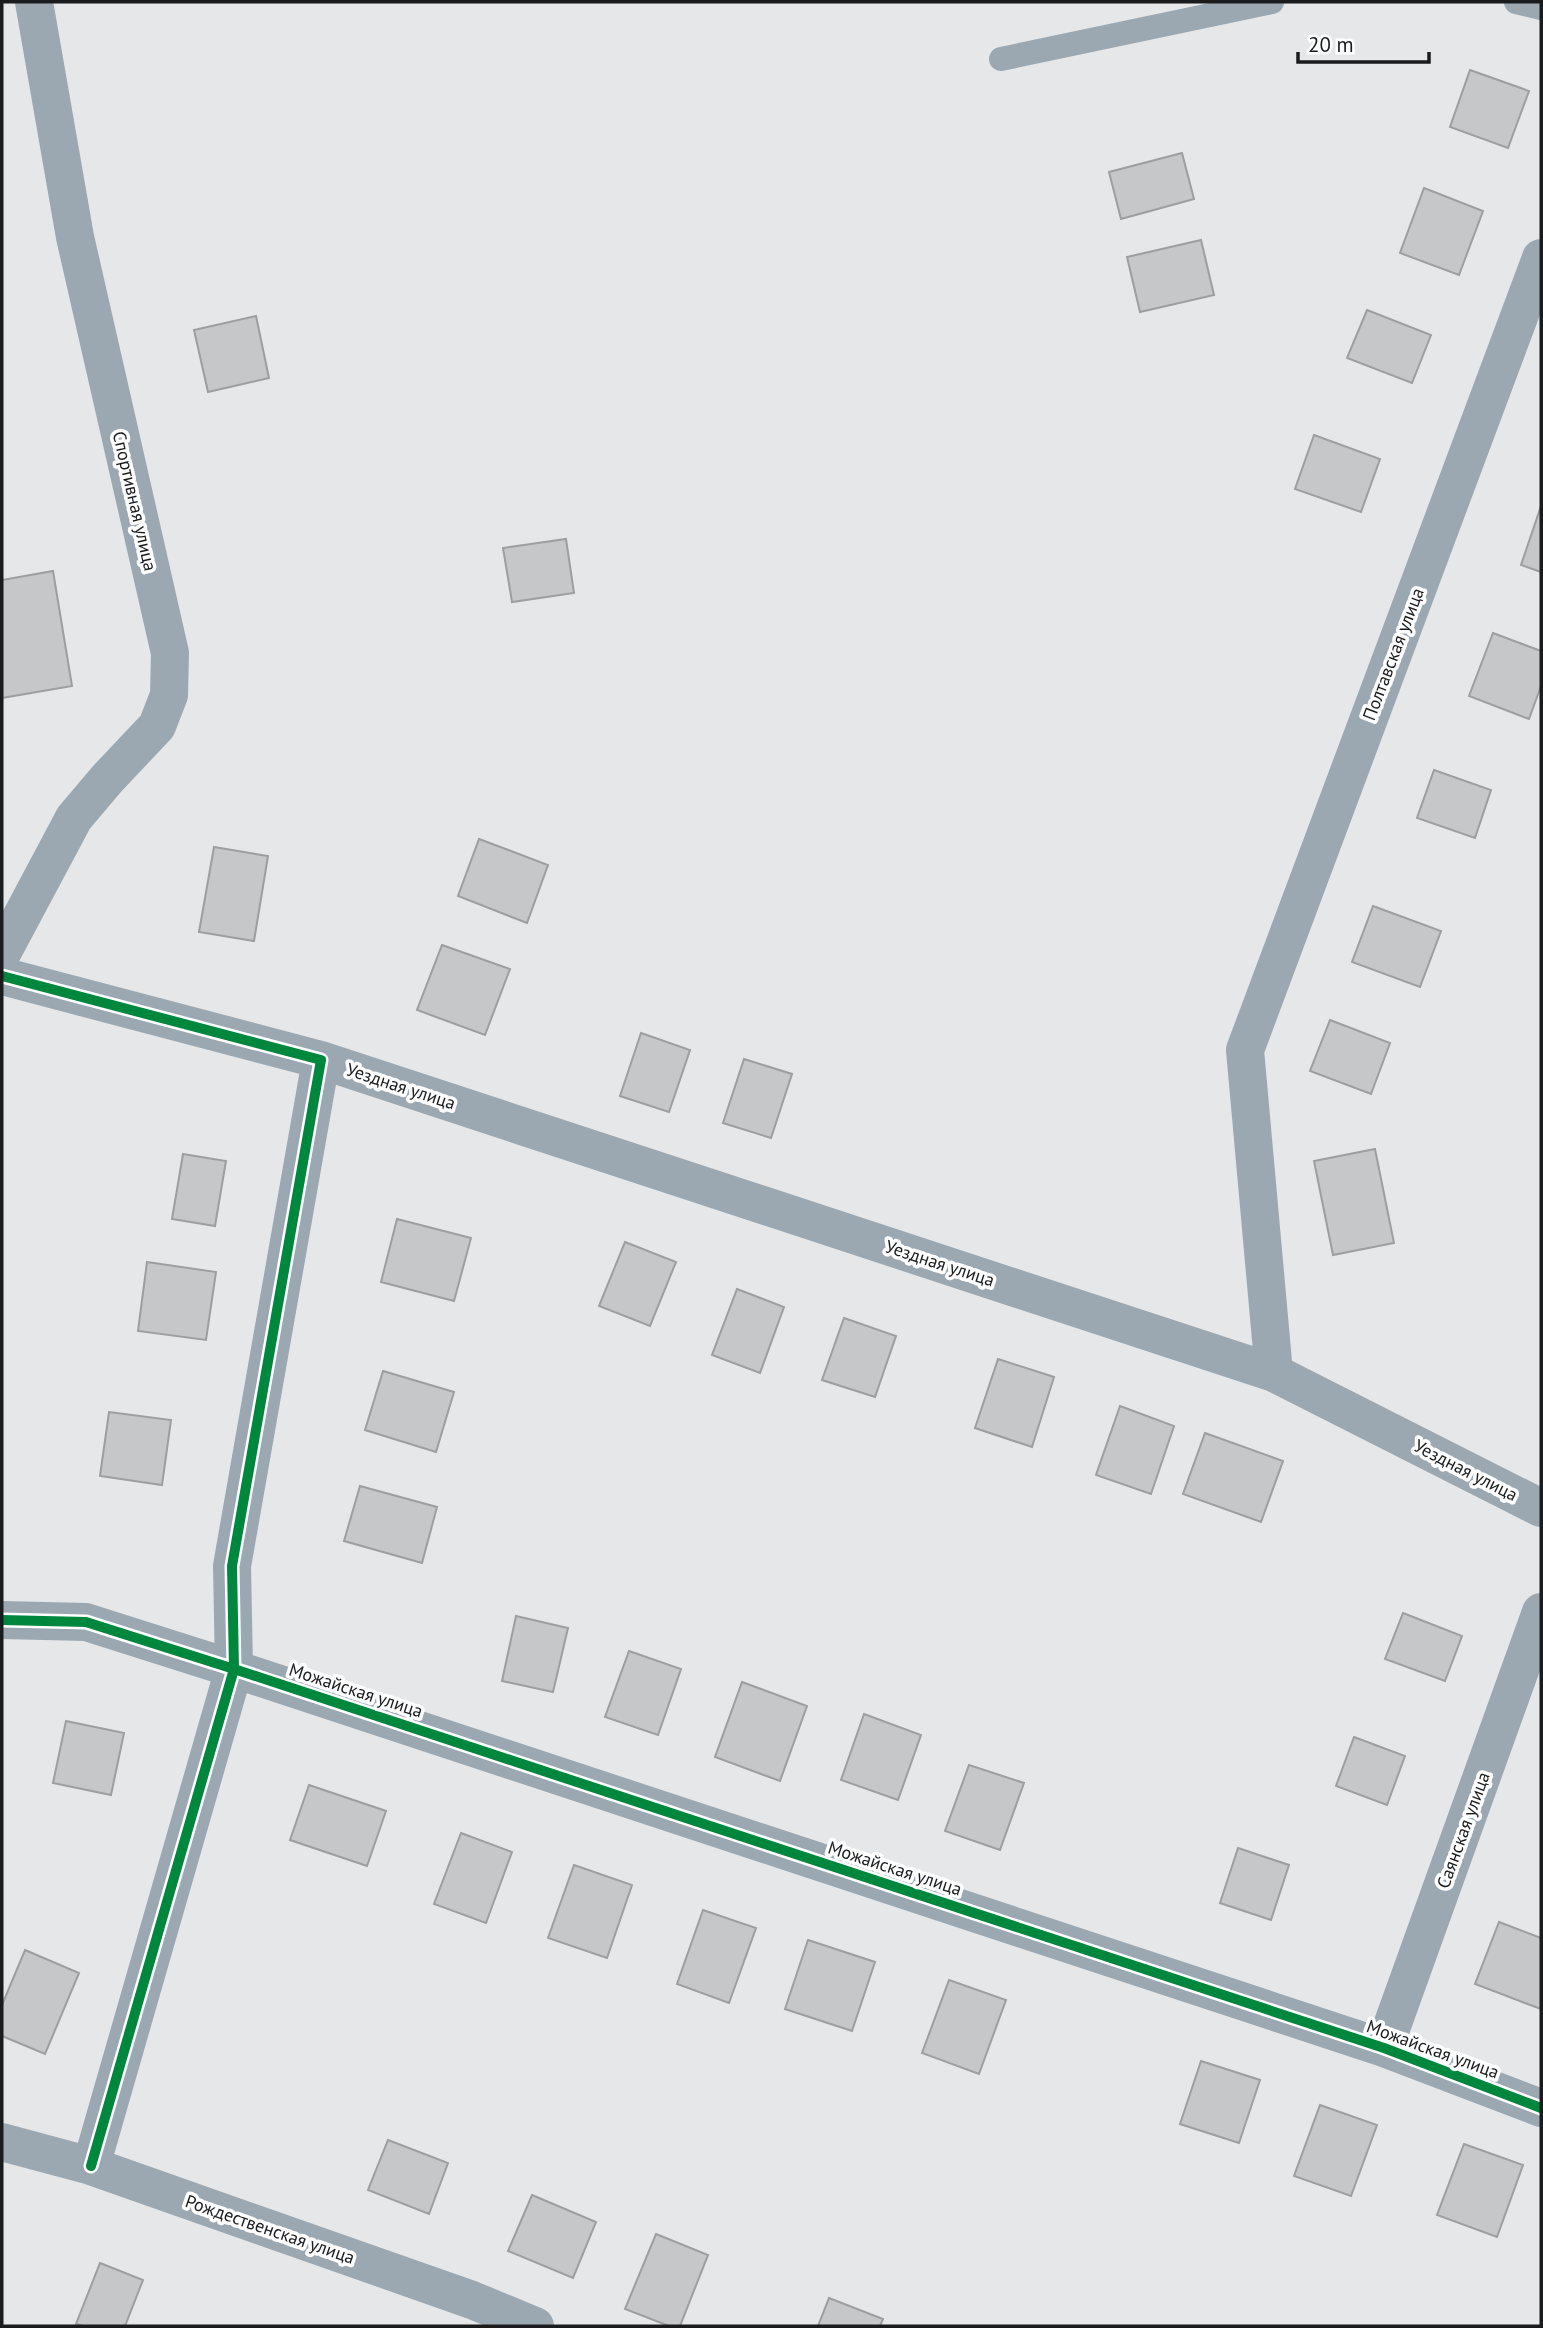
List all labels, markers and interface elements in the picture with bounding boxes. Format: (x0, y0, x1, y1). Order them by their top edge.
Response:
scale bar (1298, 21, 1429, 65)
text: 20 m (1308, 31, 1354, 58)
street label: Спортивная улица (108, 429, 162, 573)
street label: Полтавская улица (1357, 584, 1429, 724)
street label: Уездная улица (344, 1058, 458, 1114)
street label: Уездная улица (883, 1235, 997, 1291)
street label: Уездная улица (1410, 1434, 1522, 1506)
street label: Можайская улица (286, 1658, 426, 1722)
street label: Саянская улица (1431, 1769, 1495, 1891)
street label: Можайская улица (825, 1836, 965, 1900)
street label: Можайская улица (1364, 2014, 1502, 2084)
street label: Рождественская улица (182, 2189, 358, 2269)

